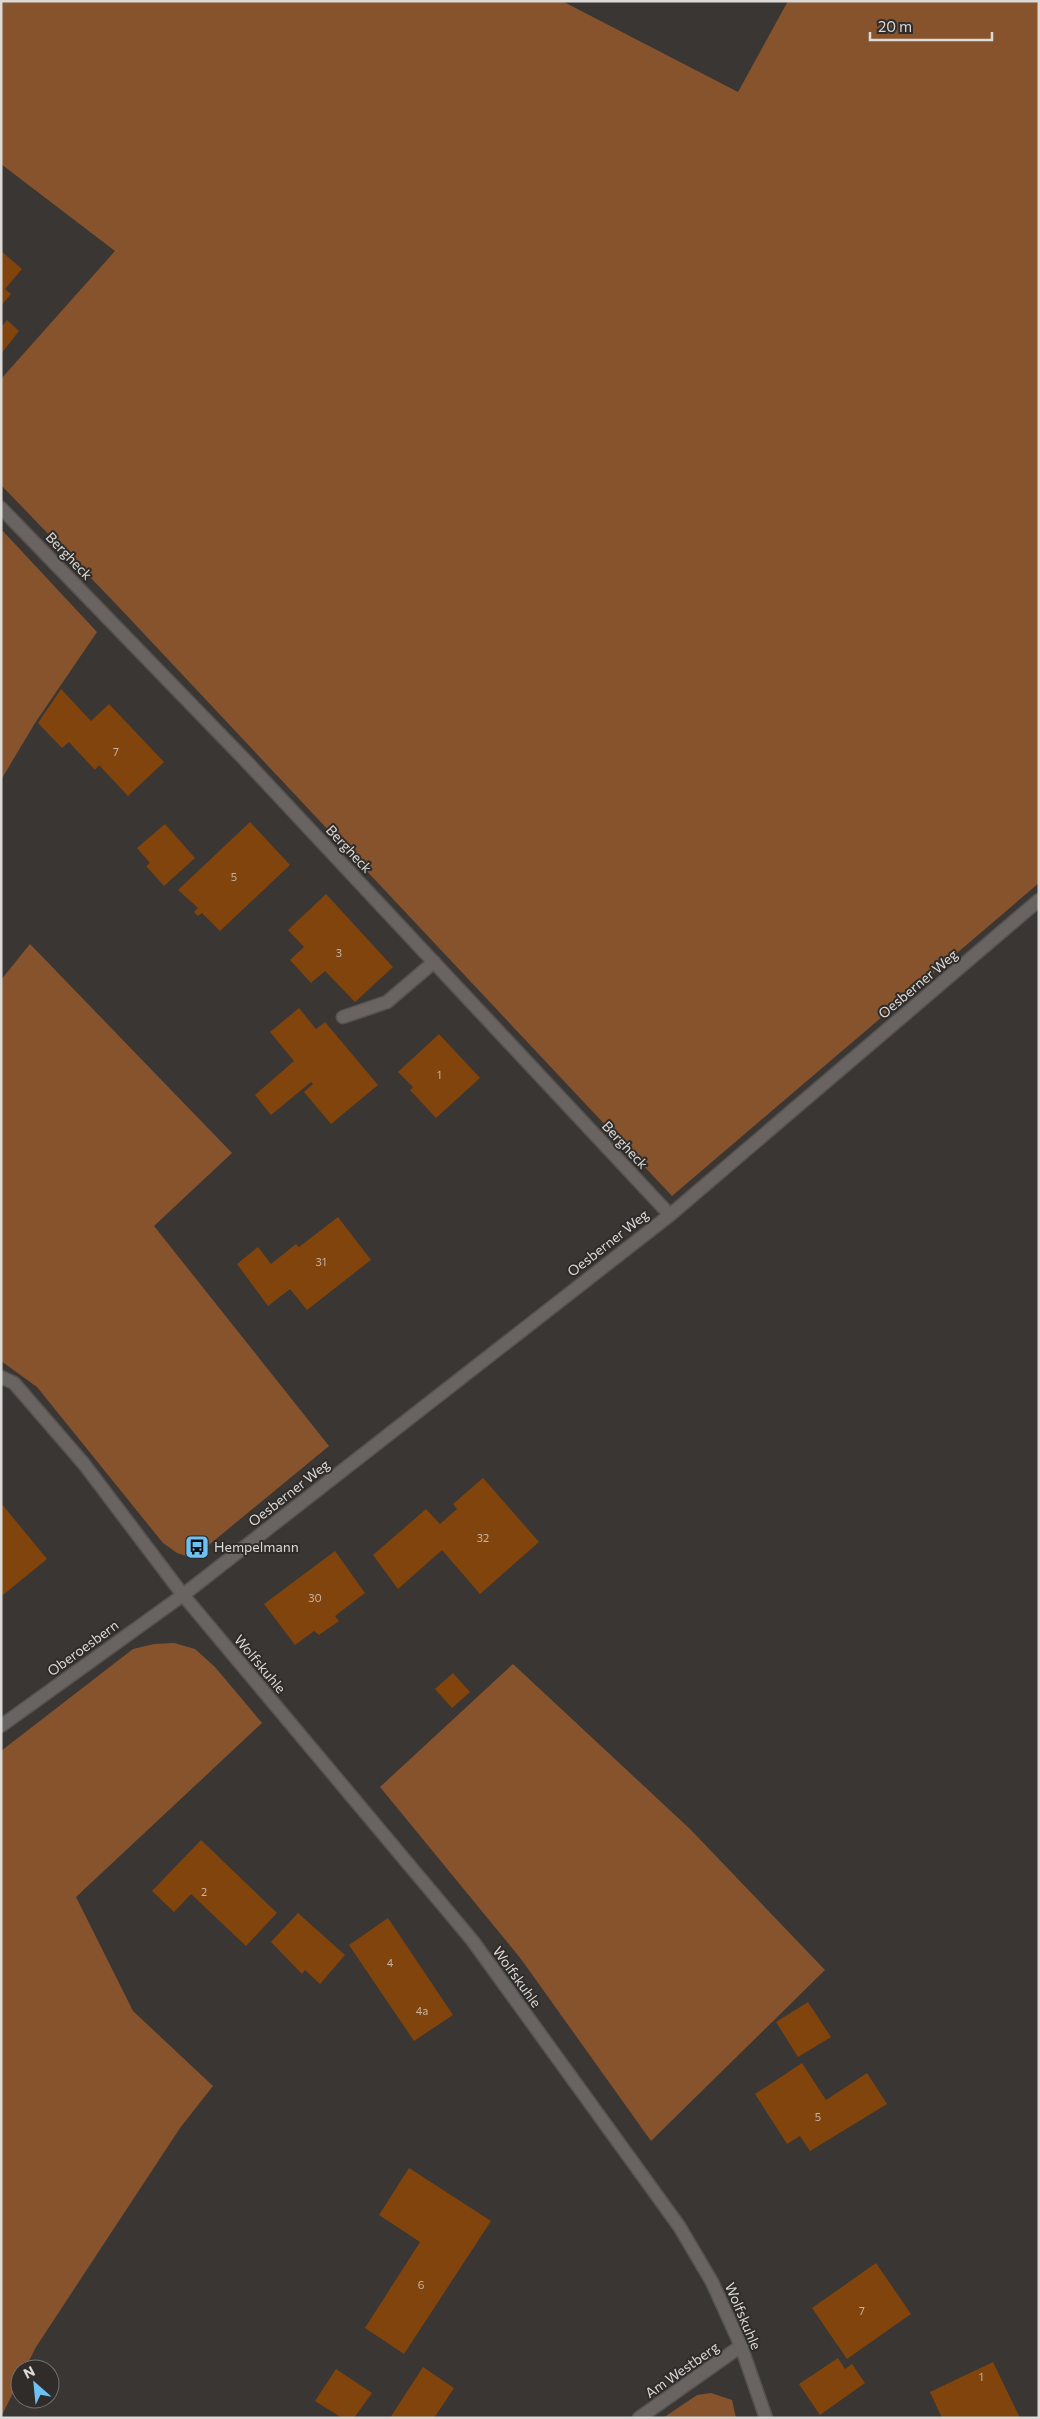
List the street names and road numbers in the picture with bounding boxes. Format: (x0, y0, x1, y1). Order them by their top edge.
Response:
street label: Bergheck (43, 528, 96, 583)
street label: Bergheck (323, 821, 376, 877)
street label: Oesberner Weg (875, 945, 961, 1022)
street label: Bergheck (599, 1117, 652, 1173)
street label: Oesberner Weg (564, 1205, 652, 1280)
street label: Oesberner Weg (245, 1455, 333, 1530)
street label: Oberoesbern (44, 1616, 122, 1679)
street label: Wolfskuhle (231, 1631, 290, 1696)
street label: Wolfskuhle (490, 1943, 545, 2011)
street label: Wolfskuhle (722, 2280, 765, 2352)
street label: Am Westberg (642, 2338, 722, 2401)

